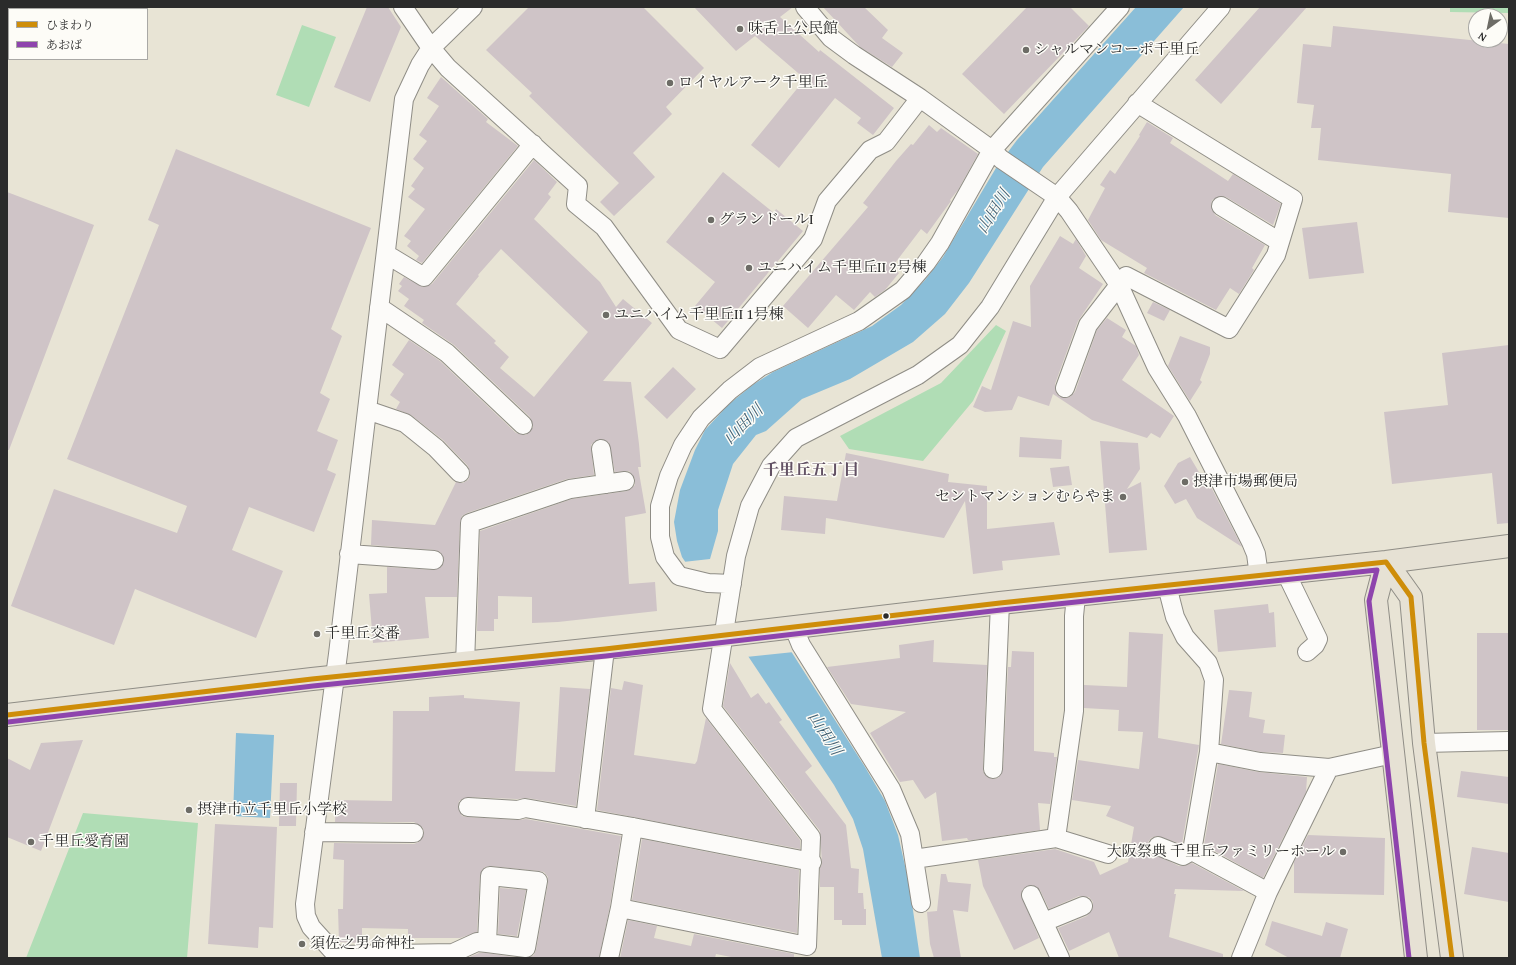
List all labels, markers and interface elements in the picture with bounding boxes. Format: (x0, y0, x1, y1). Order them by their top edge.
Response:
legend (8, 8, 148, 60)
north arrow (1468, 8, 1508, 48)
text: ひまわり (46, 16, 94, 33)
place label: 味舌上公民館 (748, 20, 838, 38)
marker: 味舌上公民館 (735, 24, 745, 34)
text: N (1475, 29, 1489, 46)
text: あおば (46, 36, 82, 53)
place label: シャルマンコーポ千里丘 (1034, 41, 1199, 59)
marker: シャルマンコーポ千里丘 (1021, 45, 1031, 55)
place label: ロイヤルアーク千里丘 (678, 74, 828, 92)
marker: ロイヤルアーク千里丘 (665, 78, 675, 88)
water label: 山田川 (973, 187, 1015, 237)
place label: グランドールⅠ (719, 211, 814, 229)
marker: グランドールⅠ (706, 215, 716, 225)
place label: ユニハイム千里丘Ⅱ 2号棟 (757, 259, 927, 277)
marker: ユニハイム千里丘Ⅱ 2号棟 (744, 263, 754, 273)
place label: ユニハイム千里丘Ⅱ 1号棟 (614, 306, 784, 324)
marker: ユニハイム千里丘Ⅱ 1号棟 (601, 310, 611, 320)
water label: 山田川 (720, 401, 768, 449)
district label: 千里丘五丁目 (763, 461, 859, 481)
place label: 摂津市場郵便局 (1193, 473, 1298, 491)
marker: 摂津市場郵便局 (1180, 477, 1190, 487)
place label: セントマンションむらやま (935, 488, 1115, 506)
marker: セントマンションむらやま (1118, 492, 1128, 502)
unlabelled marker (881, 611, 891, 621)
place label: 千里丘交番 (325, 625, 400, 643)
marker: 千里丘交番 (312, 629, 322, 639)
water label: 山田川 (803, 709, 845, 759)
place label: 摂津市立千里丘小学校 (197, 801, 347, 819)
marker: 摂津市立千里丘小学校 (184, 805, 194, 815)
place label: 千里丘愛育園 (39, 833, 129, 851)
marker: 千里丘愛育園 (26, 837, 36, 847)
place label: 大阪祭典 千里丘ファミリーホール (1107, 843, 1335, 861)
marker: 大阪祭典 千里丘ファミリーホール (1338, 847, 1348, 857)
place label: 須佐之男命神社 (310, 935, 415, 953)
marker: 須佐之男命神社 (297, 939, 307, 949)

